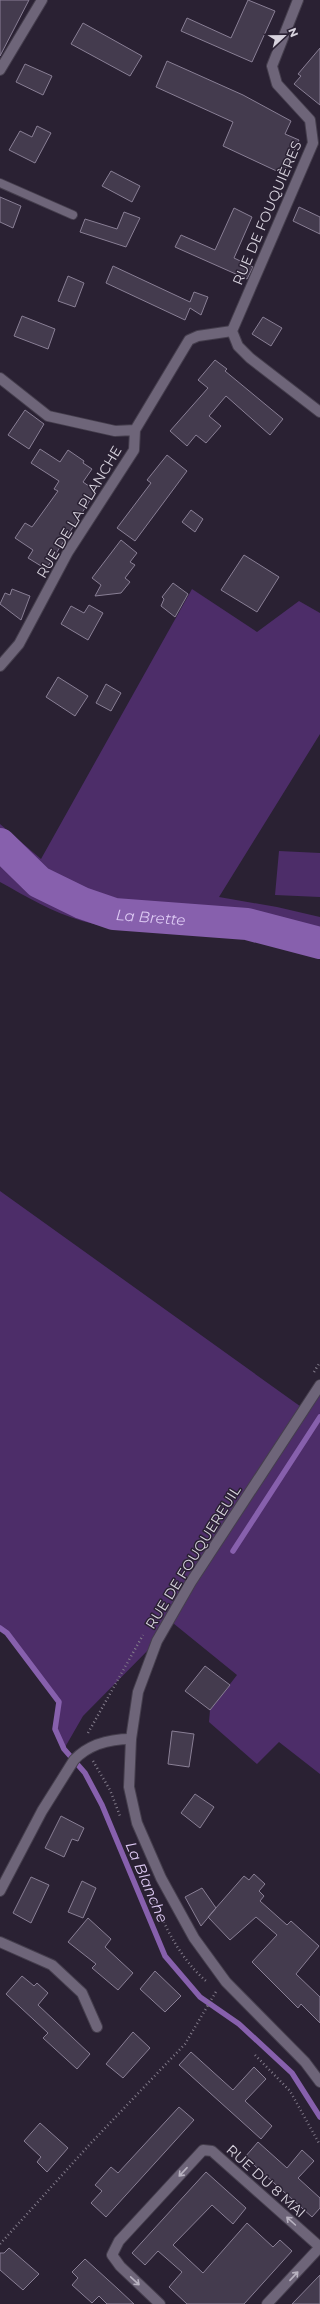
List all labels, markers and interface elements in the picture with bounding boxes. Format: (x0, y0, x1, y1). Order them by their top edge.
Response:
north arrow (264, 16, 304, 56)
text: N (285, 26, 301, 39)
street label: RUE DE FOUQUIÈRES (228, 138, 306, 288)
street label: RUE DE LA PLANCHE (32, 443, 126, 581)
water label: La Brette (115, 905, 186, 929)
street label: RUE DE FOUQUEREUIL (141, 1481, 245, 1632)
water label: La Blanche (121, 1839, 173, 1925)
street label: RUE DU 8 MAI (223, 2141, 309, 2221)
one-way arrow (178, 2167, 188, 2177)
one-way arrow (286, 2217, 296, 2226)
one-way arrow (289, 2271, 298, 2281)
one-way arrow (130, 2276, 140, 2285)

